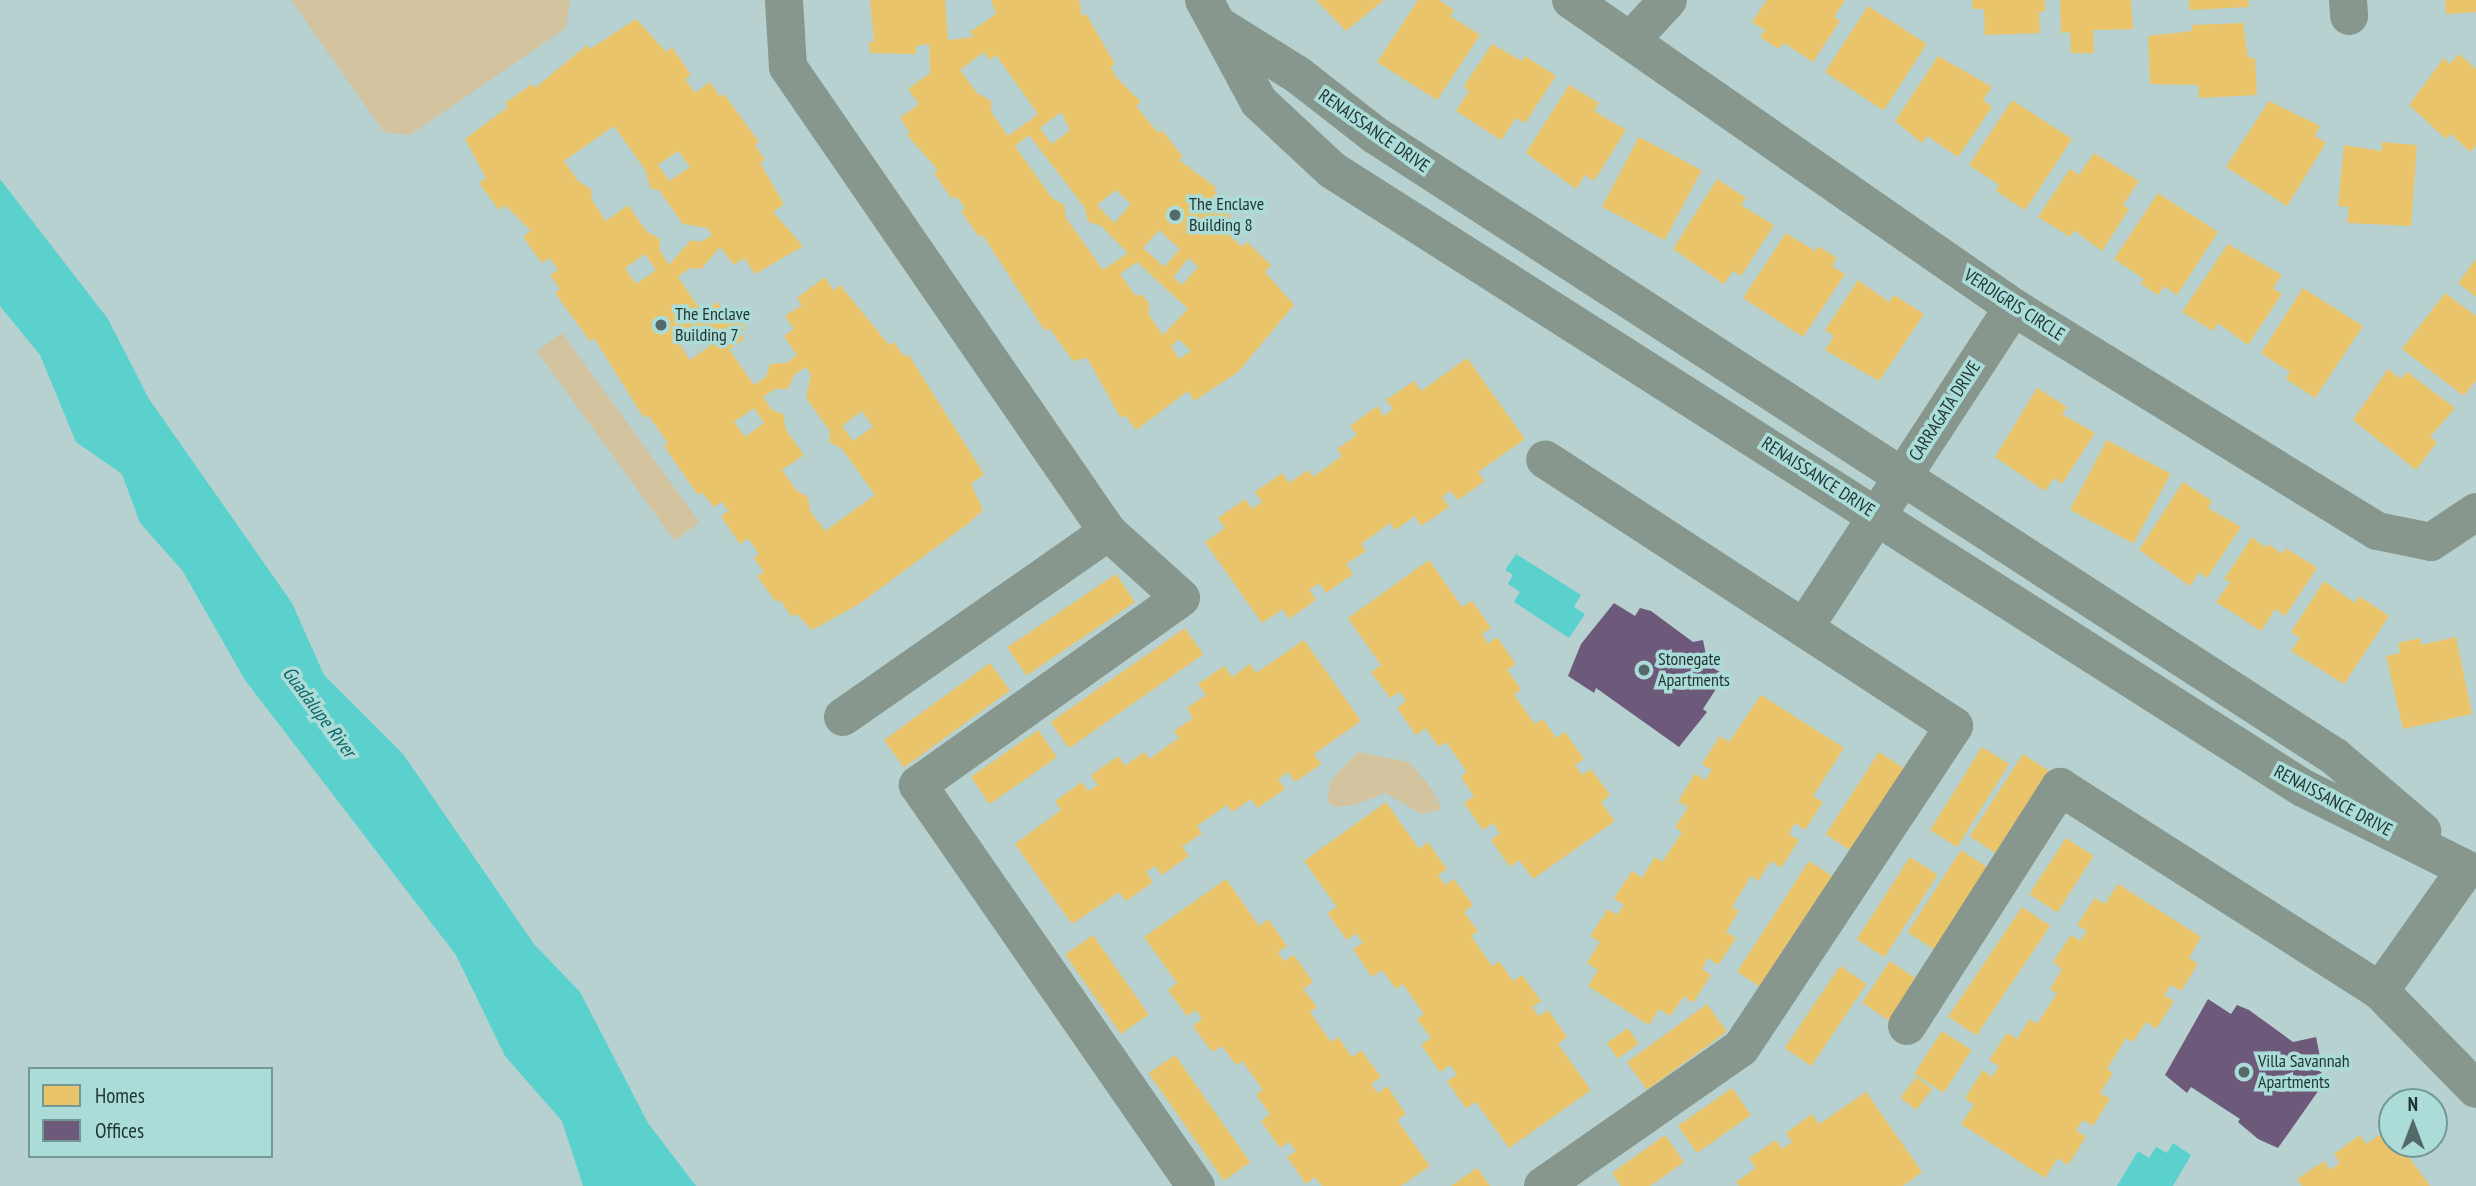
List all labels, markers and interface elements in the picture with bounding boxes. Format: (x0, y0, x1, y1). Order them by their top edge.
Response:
street label: RENAISSANCE DRIVE (1314, 85, 1434, 177)
place label: The Enclave Building 8 (1189, 194, 1264, 236)
marker: The Enclave Building 8 (1167, 207, 1183, 223)
street label: VERDIGRIS CIRCLE (1960, 264, 2068, 346)
place label: The Enclave Building 7 (675, 304, 750, 346)
marker: The Enclave Building 7 (653, 317, 669, 333)
street label: CARRAGATA DRIVE (1905, 357, 1985, 465)
street label: RENAISSANCE DRIVE (1757, 432, 1879, 522)
place label: Stonegate Apartments (1658, 649, 1730, 692)
water label: Guadalupe River (278, 662, 360, 762)
marker: Stonegate Apartments (1636, 662, 1652, 678)
street label: RENAISSANCE DRIVE (2270, 761, 2396, 841)
place label: Villa Savannah Apartments (2258, 1051, 2350, 1094)
marker: Villa Savannah Apartments (2236, 1064, 2252, 1080)
legend (28, 1067, 273, 1158)
text: Homes (95, 1082, 145, 1109)
north arrow (2378, 1088, 2448, 1158)
text: N (2408, 1092, 2418, 1116)
text: Offices (95, 1117, 144, 1144)

